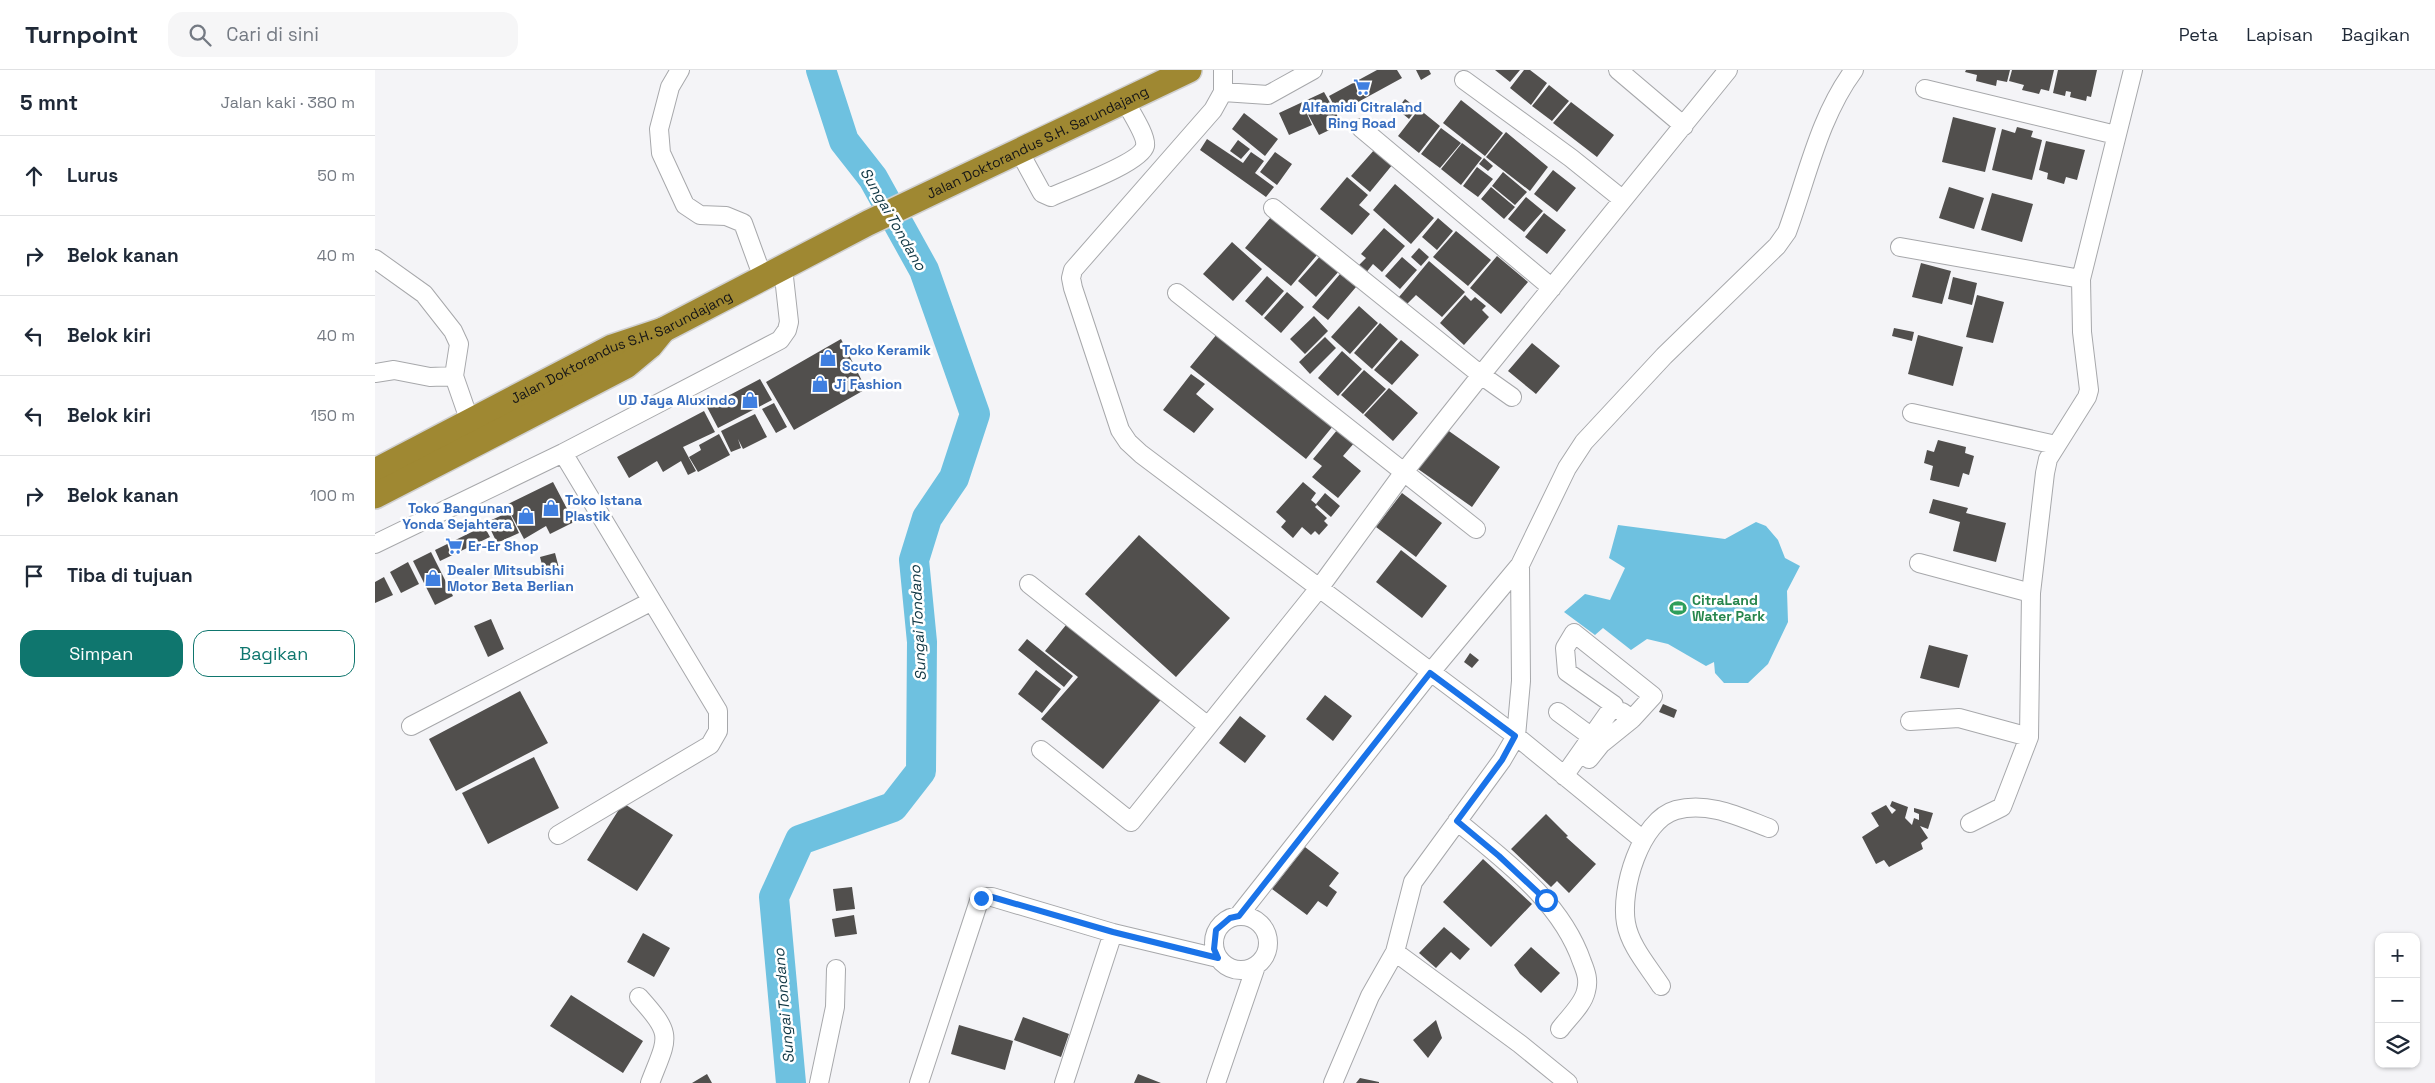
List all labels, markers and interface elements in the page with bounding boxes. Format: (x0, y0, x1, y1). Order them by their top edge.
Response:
search box (168, 12, 518, 57)
text: Turnpoint (25, 19, 138, 50)
icon: search (186, 21, 214, 49)
text: Cari di sini (226, 22, 319, 47)
text: Peta (2179, 23, 2218, 46)
text: Lapisan (2246, 23, 2313, 46)
text: Bagikan (2341, 23, 2410, 46)
supermarket icon: Alfamidi Citraland Ring Road (1352, 77, 1372, 97)
street label: Jalan Doktorandus S.H. Sarundajang (923, 82, 1151, 203)
text: 5 mnt (20, 89, 78, 116)
text: Jalan kaki · 380 m (221, 92, 355, 113)
place label: Alfamidi Citraland Ring Road (1302, 98, 1422, 132)
icon: ahead (20, 162, 48, 190)
text: Lurus (67, 163, 118, 188)
water label: Sungai Tondano (856, 164, 931, 274)
text: 50 m (317, 165, 355, 186)
icon: right (20, 242, 48, 270)
text: Belok kanan (67, 243, 179, 268)
text: 40 m (317, 245, 355, 266)
street label: Jalan Doktorandus S.H. Sarundajang (507, 287, 735, 408)
icon: left (20, 322, 48, 350)
text: Belok kiri (67, 323, 151, 348)
text: 40 m (317, 325, 355, 346)
place label: Toko Keramik Scuto (842, 341, 931, 375)
shop icon: Toko Keramik Scuto (818, 348, 838, 368)
shop icon: Jj Fashion (810, 374, 830, 394)
place label: Jj Fashion (834, 375, 902, 393)
shop icon: UD Jaya Aluxindo (740, 390, 760, 410)
place label: UD Jaya Aluxindo (618, 391, 736, 409)
icon: left (20, 402, 48, 430)
text: Belok kiri (67, 403, 151, 428)
text: 150 m (311, 405, 355, 426)
icon: right (20, 482, 48, 510)
text: Belok kanan (67, 483, 179, 508)
text: 100 m (310, 485, 355, 506)
place label: Toko Istana Plastik (565, 491, 642, 525)
shop icon: Toko Istana Plastik (541, 498, 561, 518)
place label: Toko Bangunan Yonda Sejahtera (402, 499, 512, 533)
shop icon: Toko Bangunan Yonda Sejahtera (516, 506, 536, 526)
supermarket icon: Er-Er Shop (444, 536, 464, 556)
place label: Er-Er Shop (468, 537, 539, 555)
place label: Dealer Mitsubishi Motor Beta Berlian (447, 561, 574, 595)
icon: arrive (20, 562, 48, 590)
text: Tiba di tujuan (67, 563, 193, 588)
water label: Sungai Tondano (905, 564, 930, 681)
shop icon: Dealer Mitsubishi Motor Beta Berlian (423, 568, 443, 588)
place label: CitraLand Water Park (1692, 591, 1765, 625)
sports icon: CitraLand Water Park (1668, 598, 1688, 618)
button: Simpan (20, 630, 183, 677)
button: Bagikan (193, 630, 355, 677)
route end (970, 887, 993, 910)
route start (1535, 889, 1558, 912)
map controls (2375, 933, 2420, 1068)
button: + (2375, 933, 2420, 978)
water label: Sungai Tondano (769, 947, 798, 1064)
button: − (2375, 978, 2420, 1023)
button: layers (2375, 1023, 2420, 1068)

